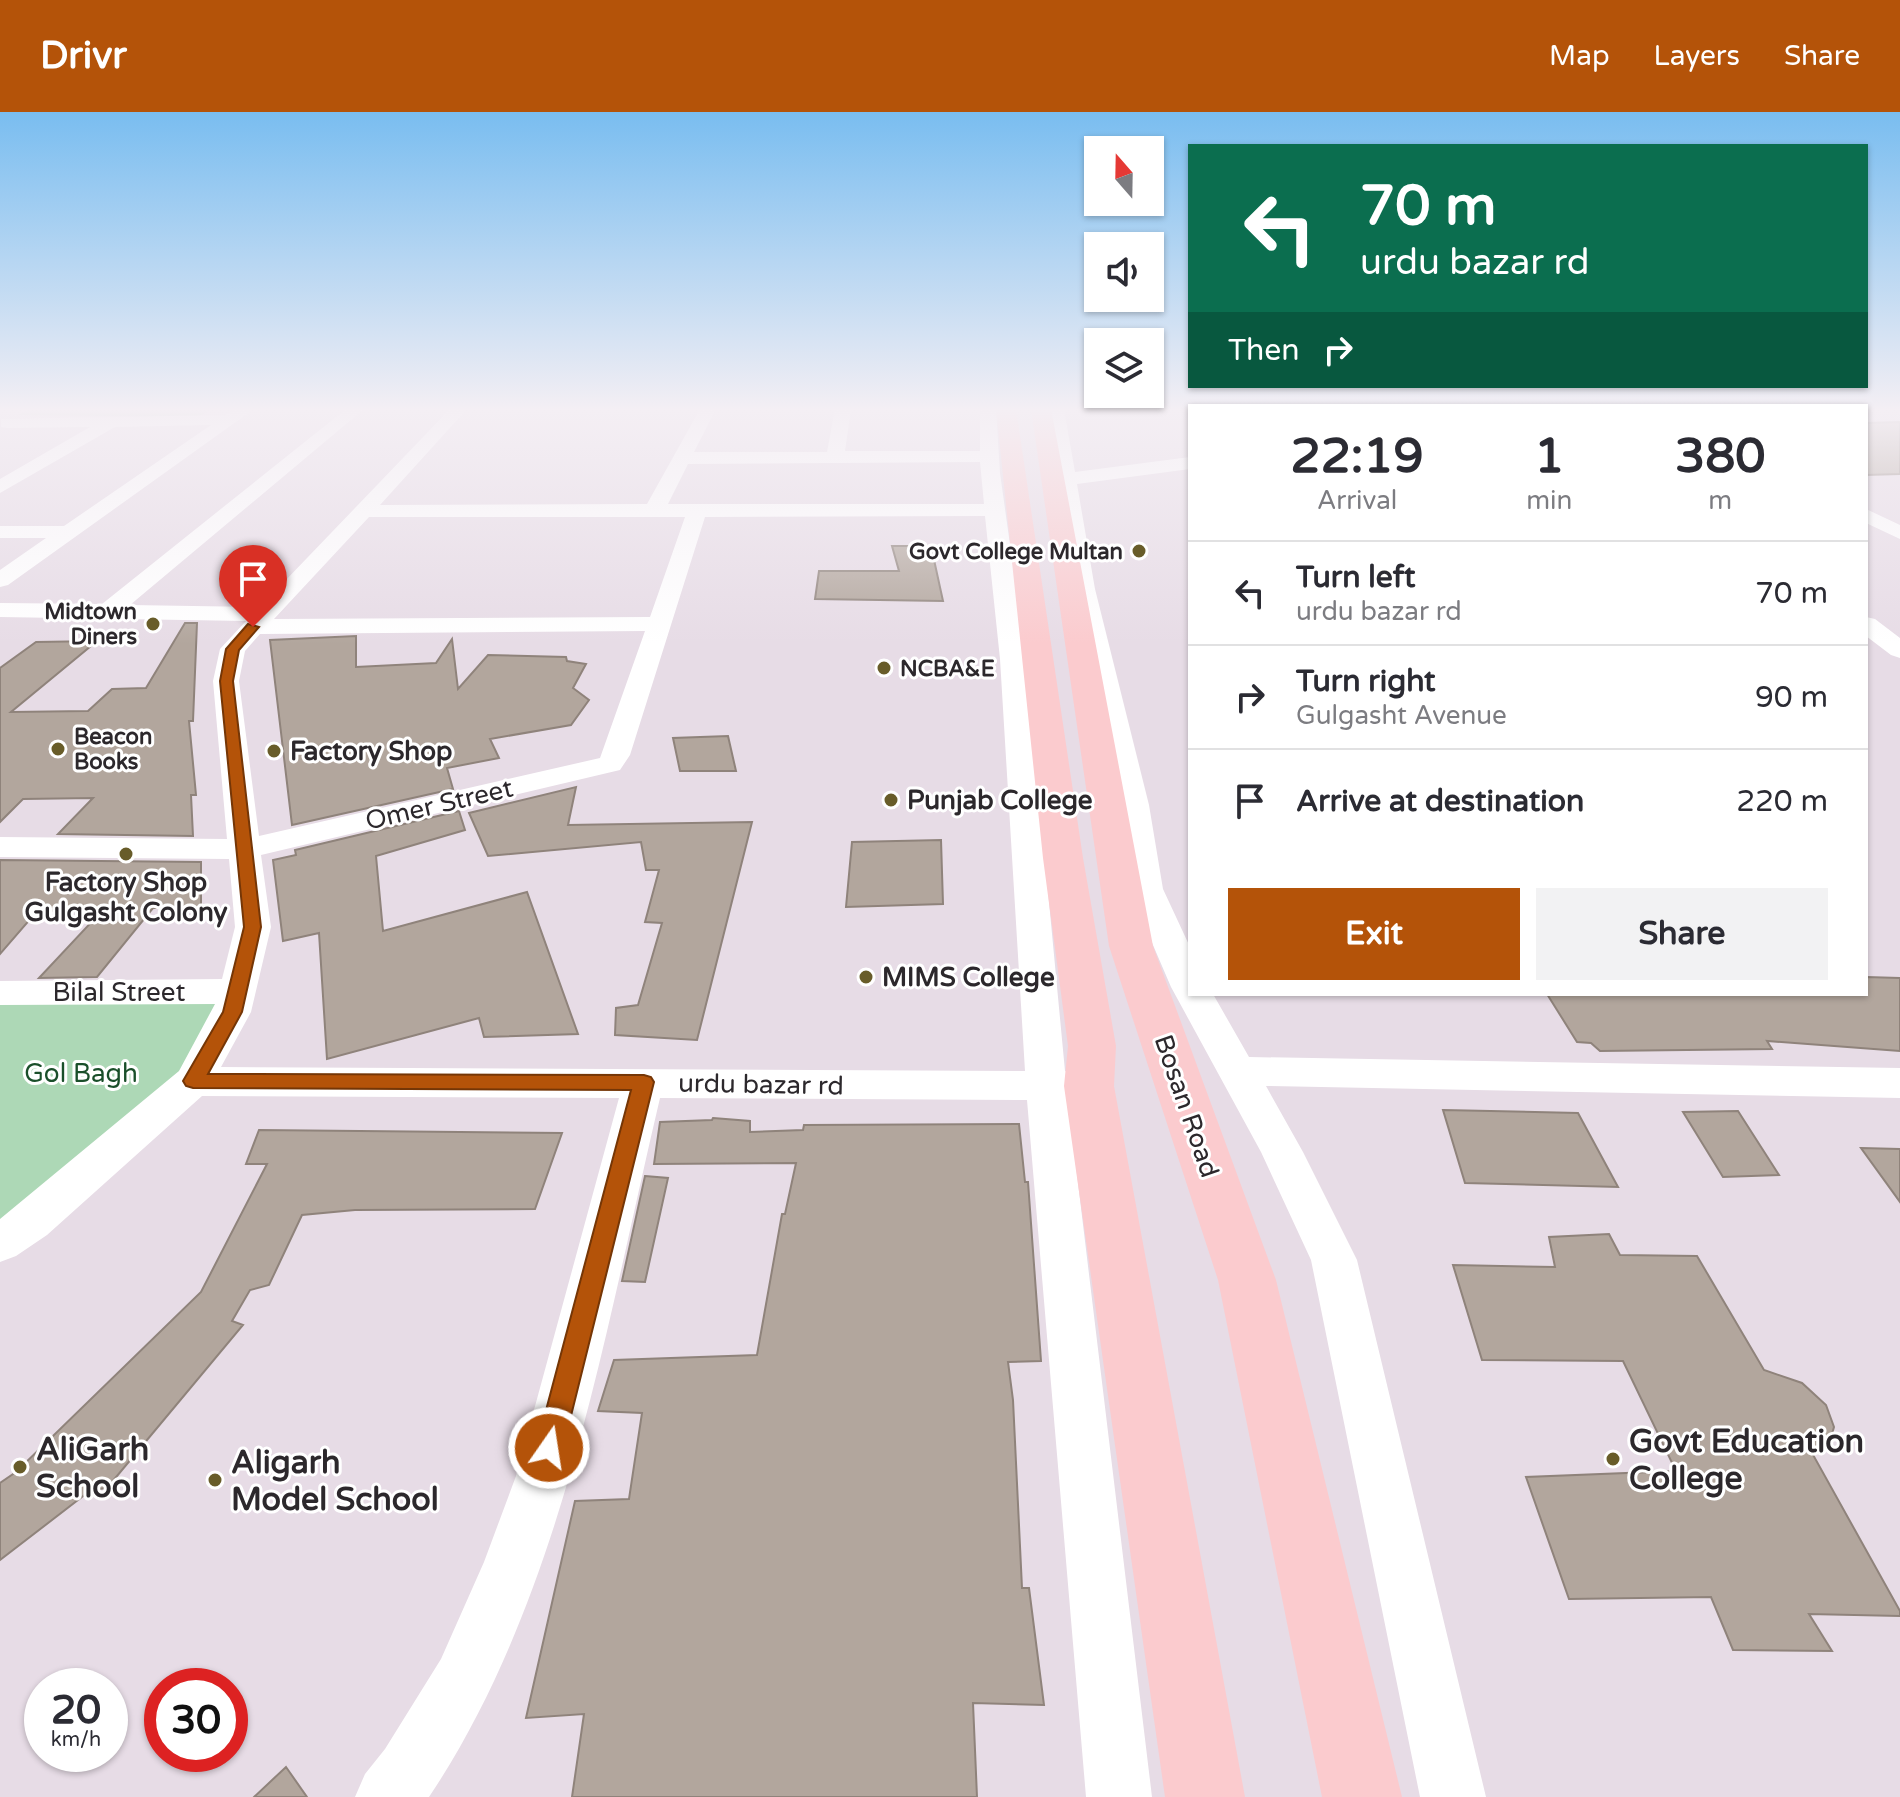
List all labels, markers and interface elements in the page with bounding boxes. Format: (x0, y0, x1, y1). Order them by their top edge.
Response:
text: Drivr (40, 33, 127, 79)
text: Map (1549, 39, 1610, 73)
text: Layers (1654, 39, 1740, 73)
text: Share (1784, 39, 1860, 73)
north arrow (1084, 136, 1164, 216)
map controls (1084, 136, 1164, 408)
text: 70 m (1360, 173, 1496, 240)
icon: left (1228, 176, 1332, 280)
button: sound (1084, 232, 1164, 312)
text: urdu bazar rd (1360, 241, 1589, 284)
button: layers (1084, 328, 1164, 408)
icon: right (1316, 328, 1360, 372)
text: Then (1228, 332, 1300, 369)
text: 22:19 (1291, 428, 1424, 486)
text: 1 (1534, 428, 1564, 486)
text: 380 (1675, 428, 1765, 486)
text: Arrival (1317, 485, 1397, 516)
text: min (1526, 485, 1572, 516)
text: m (1708, 485, 1732, 516)
place label: Govt College Multan (909, 539, 1123, 565)
marker: Govt College Multan (1130, 542, 1148, 560)
pin (219, 545, 287, 627)
icon: arrive (231, 557, 275, 601)
text: Turn left (1296, 559, 1415, 596)
icon: left (1228, 571, 1272, 615)
text: 70 m (1755, 575, 1828, 612)
text: urdu bazar rd (1296, 596, 1462, 627)
place label: Midtown Diners (44, 599, 137, 650)
marker: Midtown Diners (144, 615, 162, 633)
place label: NCBA&E (900, 656, 995, 682)
marker: NCBA&E (875, 659, 893, 677)
text: Turn right (1296, 663, 1436, 700)
icon: right (1228, 675, 1272, 719)
text: 90 m (1755, 679, 1828, 716)
text: Gulgasht Avenue (1296, 700, 1507, 731)
place label: Beacon Books (74, 724, 152, 775)
place label: Factory Shop (290, 736, 452, 767)
marker: Beacon Books (49, 740, 67, 758)
marker: Factory Shop (265, 742, 283, 760)
street label: Omer Street (362, 772, 516, 837)
icon: arrive (1228, 779, 1272, 823)
text: Arrive at destination (1296, 783, 1584, 820)
text: 220 m (1736, 783, 1828, 820)
place label: Punjab College (907, 785, 1093, 816)
marker: Punjab College (882, 791, 900, 809)
marker: Factory Shop Gulgasht Colony (117, 845, 135, 863)
place label: Factory Shop Gulgasht Colony (24, 867, 228, 928)
button: Exit (1228, 888, 1520, 980)
button: Share (1536, 888, 1828, 980)
place label: MIMS College (882, 962, 1055, 993)
marker: MIMS College (857, 968, 875, 986)
street label: Bilal Street (53, 977, 186, 1008)
street label: Bosan Road (1148, 1031, 1225, 1182)
park label: Gol Bagh (24, 1058, 138, 1089)
street label: urdu bazar rd (678, 1068, 844, 1101)
position arrow (507, 1406, 591, 1490)
place label: Govt Education College (1629, 1423, 1864, 1498)
place label: AliGarh School (36, 1431, 149, 1506)
place label: Aligarh Model School (231, 1444, 439, 1519)
marker: Govt Education College (1604, 1450, 1622, 1468)
marker: AliGarh School (11, 1458, 29, 1476)
marker: Aligarh Model School (206, 1471, 224, 1489)
speed limit sign: 30 (144, 1668, 248, 1772)
text: 20 (51, 1686, 101, 1734)
text: km/h (51, 1728, 101, 1752)

